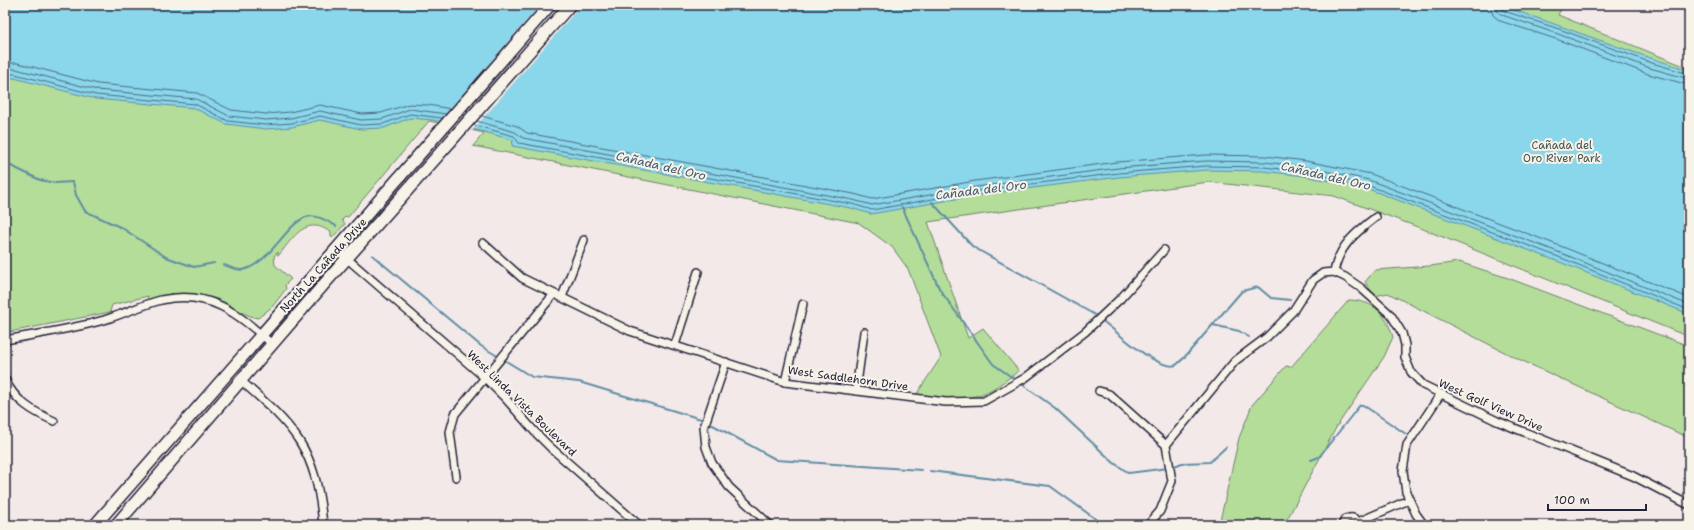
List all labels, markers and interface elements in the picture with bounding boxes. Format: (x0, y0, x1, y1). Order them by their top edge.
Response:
park label: Cañada del Oro River Park (1523, 138, 1601, 166)
water label: Cañada del Oro (614, 148, 708, 184)
water label: Cañada del Oro (1279, 158, 1373, 194)
water label: Cañada del Oro (934, 176, 1028, 204)
street label: North La Cañada Drive (277, 215, 370, 316)
street label: West Linda Vista Boulevard (464, 347, 580, 460)
street label: West Saddlehorn Drive (787, 363, 909, 394)
street label: West Golf View Drive (1436, 376, 1545, 435)
scale bar (1548, 486, 1646, 512)
text: 100 m (1554, 492, 1590, 508)

